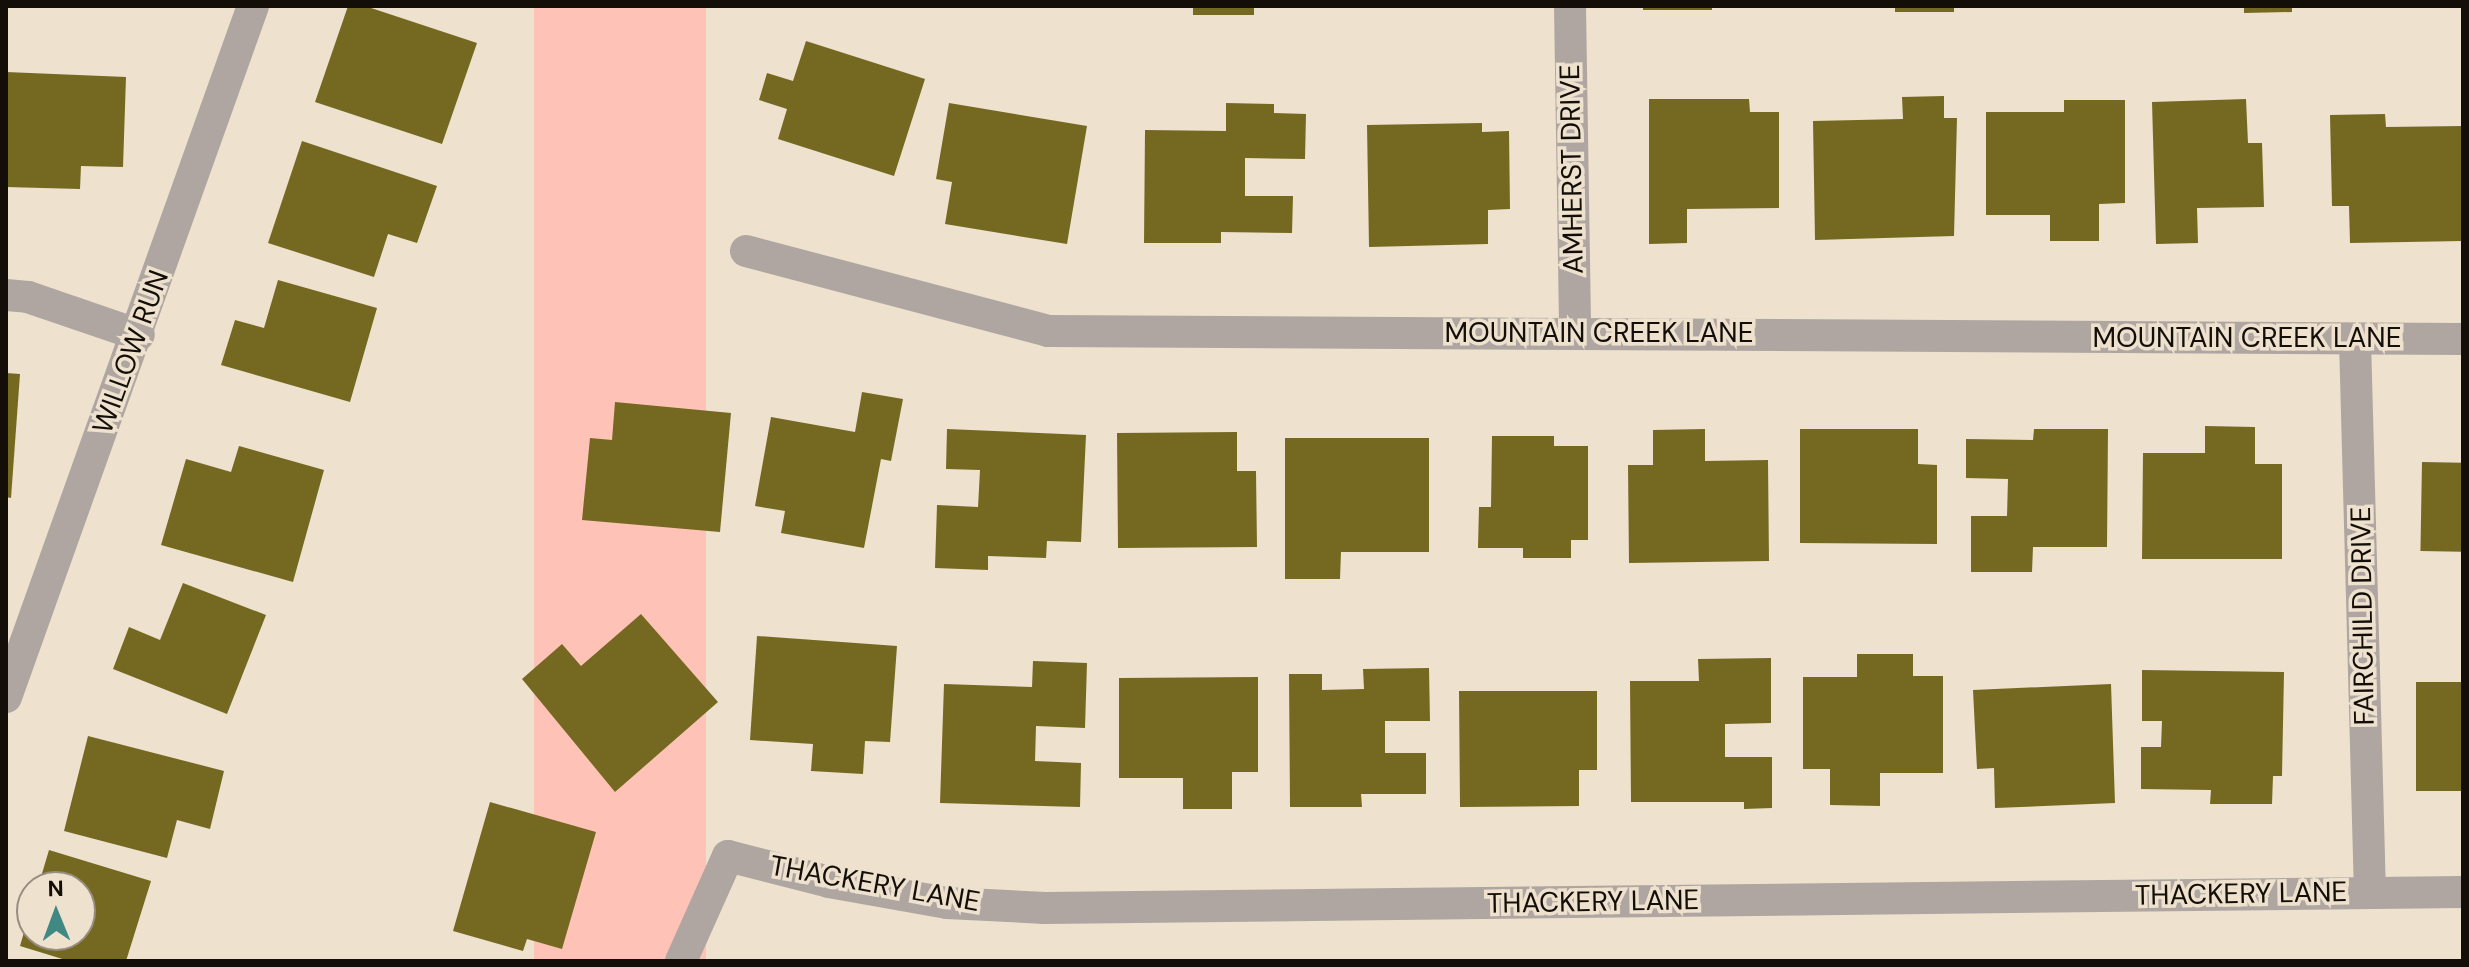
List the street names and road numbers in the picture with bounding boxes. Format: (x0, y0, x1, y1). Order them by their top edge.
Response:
street label: AMHERST DRIVE (1553, 64, 1591, 274)
street label: WILLOW RUN (86, 266, 176, 438)
street label: MOUNTAIN CREEK LANE (1444, 316, 1754, 350)
street label: MOUNTAIN CREEK LANE (2092, 321, 2402, 355)
street label: FAIRCHILD DRIVE (2344, 506, 2382, 726)
street label: THACKERY LANE (767, 849, 983, 919)
street label: THACKERY LANE (2134, 875, 2348, 913)
street label: THACKERY LANE (1486, 883, 1700, 921)

